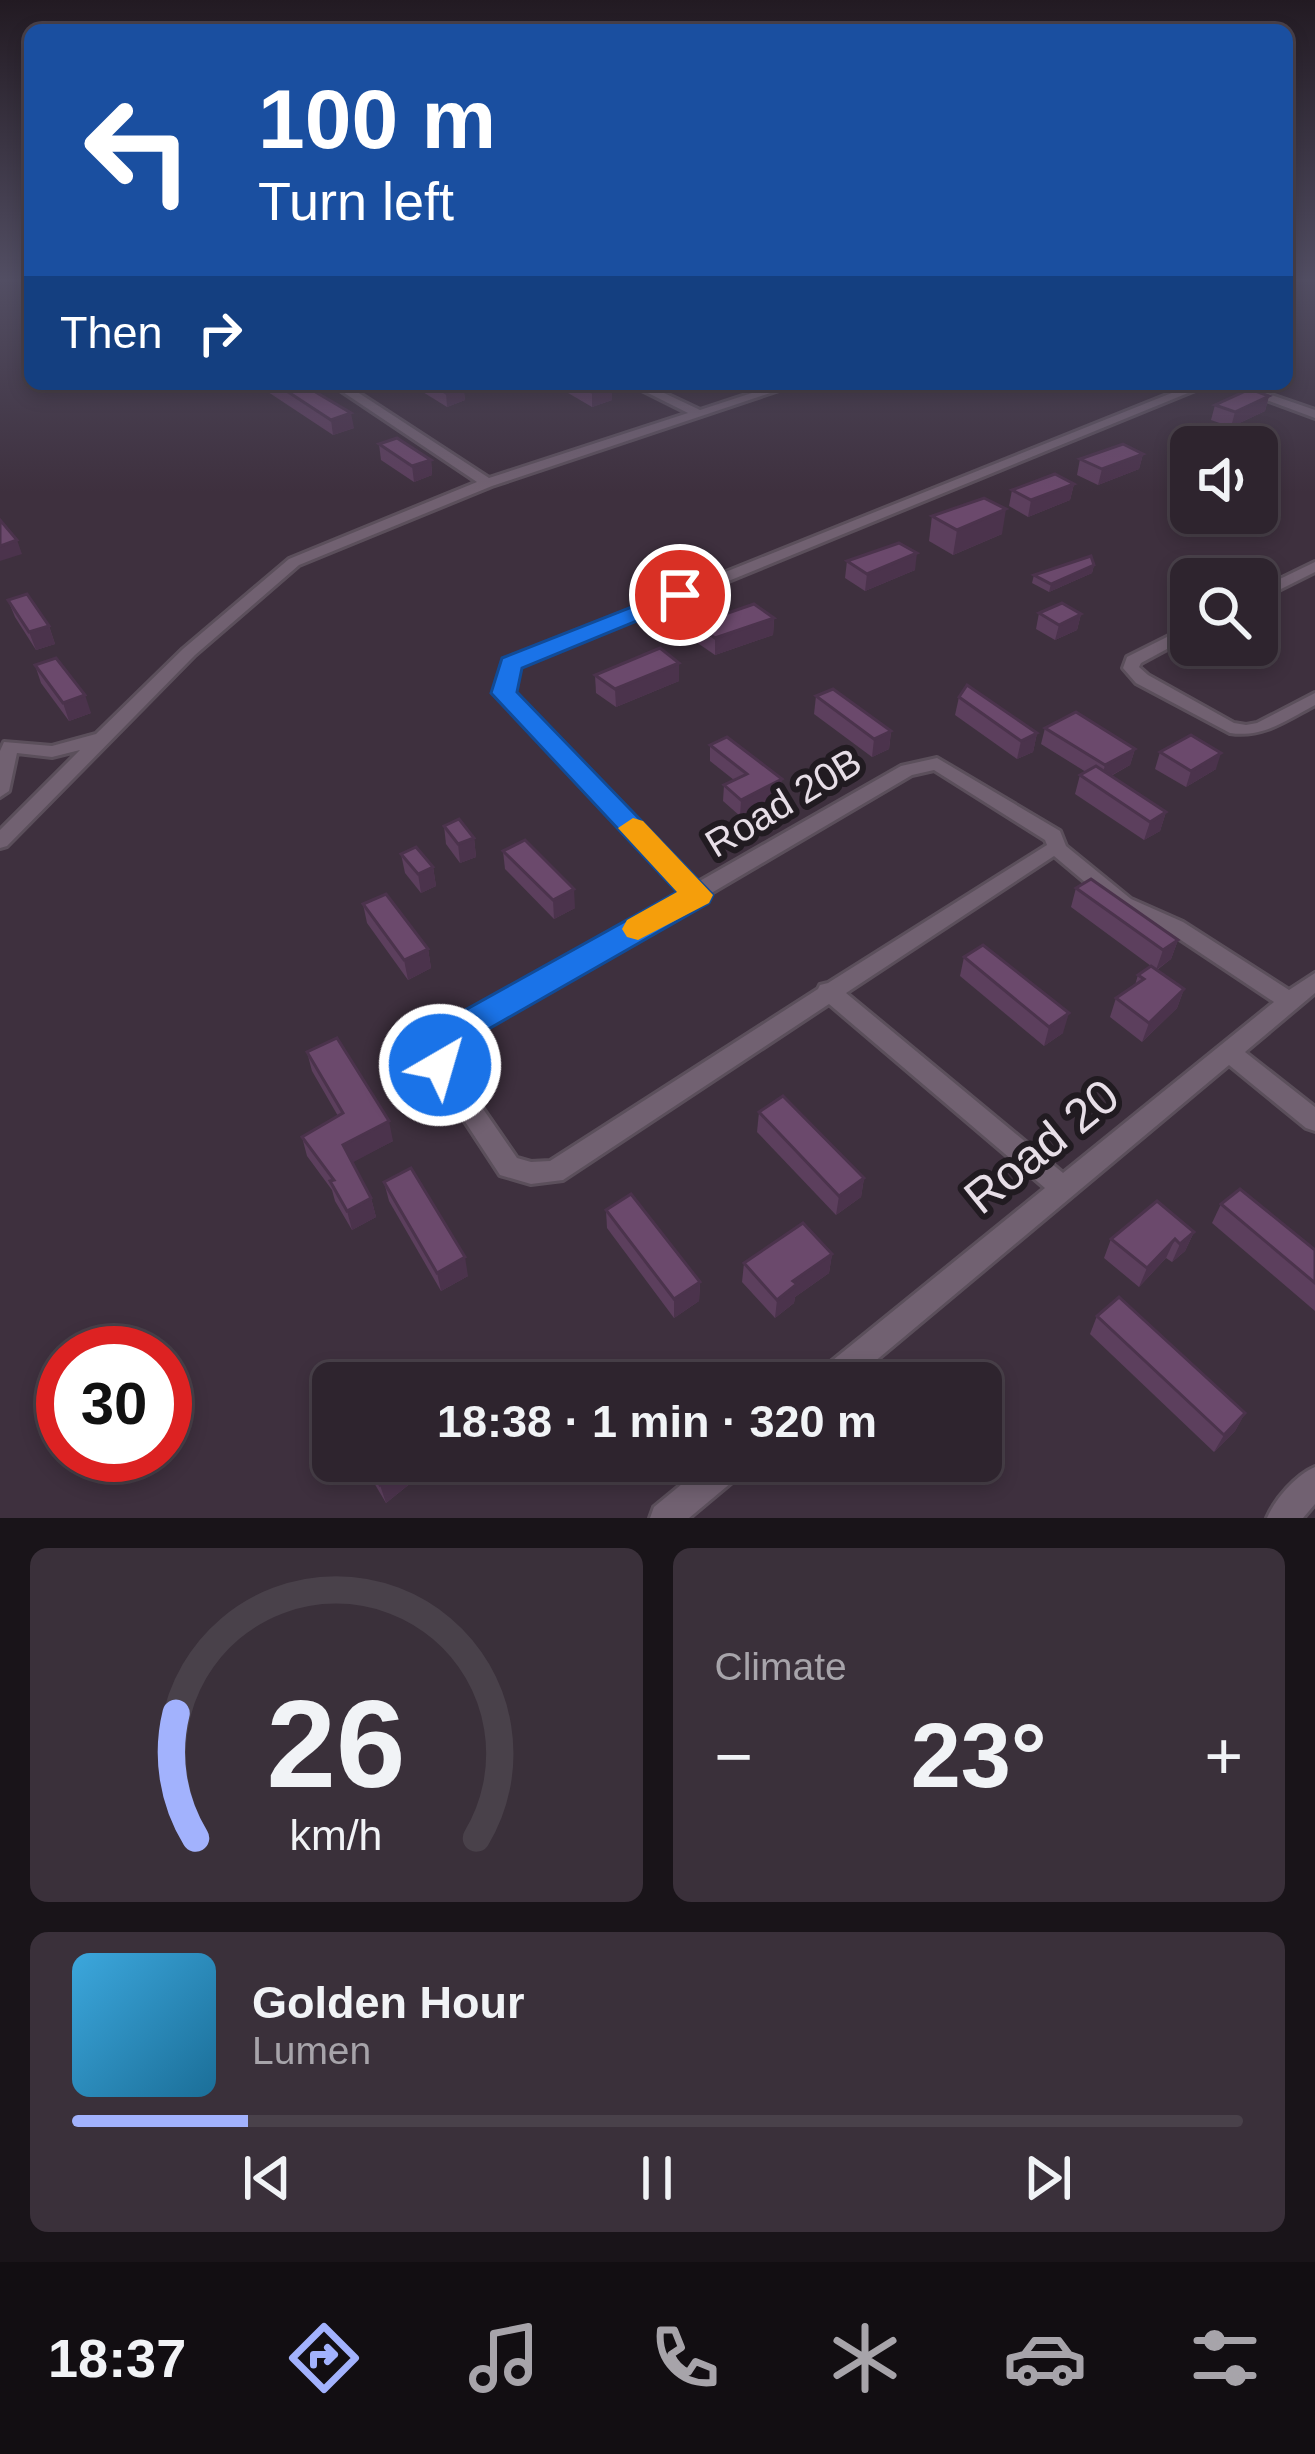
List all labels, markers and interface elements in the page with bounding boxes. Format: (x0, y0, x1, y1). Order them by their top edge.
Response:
icon: left (60, 72, 216, 228)
text: 100 m (258, 72, 496, 166)
text: Turn left (258, 171, 454, 231)
icon: right (187, 300, 253, 366)
text: Then (60, 307, 163, 358)
map controls (1170, 426, 1278, 666)
button: sound (1170, 426, 1278, 534)
pin (629, 544, 731, 646)
button: search (1170, 558, 1278, 666)
icon: arrive (647, 562, 713, 628)
street label: Road 20B (698, 739, 869, 866)
position arrow (377, 1002, 503, 1128)
street label: Road 20 (954, 1069, 1129, 1224)
speed limit sign: 30 (36, 1326, 192, 1482)
text: 18:38 · 1 min · 320 m (437, 1396, 877, 1447)
text: Climate (715, 1645, 847, 1688)
text: 26 (267, 1674, 406, 1813)
text: 23° (911, 1706, 1047, 1806)
text: − (715, 1719, 753, 1793)
text: + (1204, 1719, 1243, 1793)
text: km/h (290, 1811, 383, 1859)
text: Golden Hour (252, 1977, 524, 2028)
text: Lumen (252, 2029, 371, 2072)
icon: previous (234, 2145, 300, 2211)
icon: pause (624, 2145, 690, 2211)
icon: next (1015, 2145, 1081, 2211)
icon: directions (282, 2316, 366, 2400)
icon: music (462, 2316, 546, 2400)
icon: phone (643, 2316, 727, 2400)
icon: climate (823, 2316, 907, 2400)
icon: car (1003, 2316, 1087, 2400)
icon: filters (1183, 2316, 1267, 2400)
text: 18:37 (48, 2328, 186, 2388)

